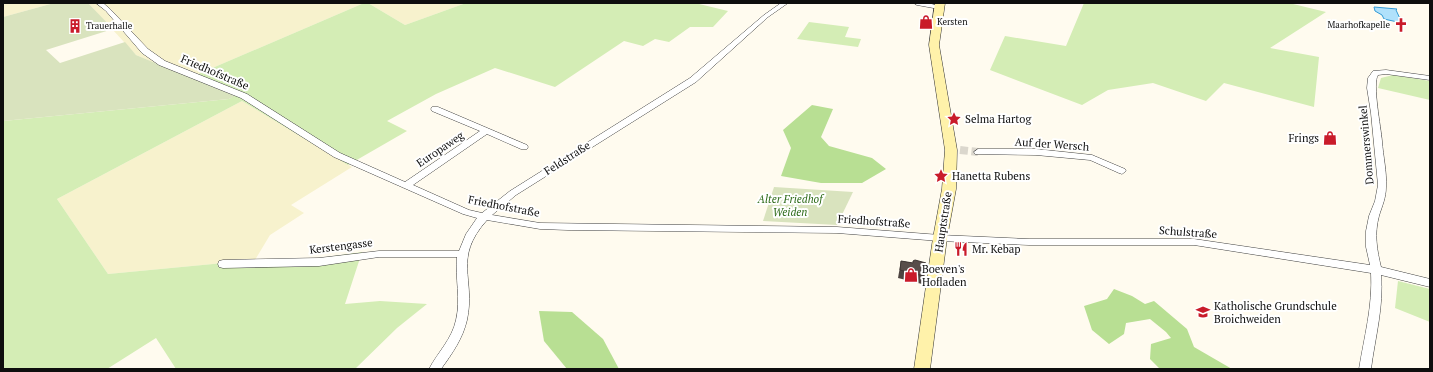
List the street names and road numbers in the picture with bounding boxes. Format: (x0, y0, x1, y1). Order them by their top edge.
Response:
street label: Friedhofstraße (179, 51, 252, 93)
street label: Dommerswinkel (1356, 105, 1376, 185)
street label: Europaweg (414, 128, 466, 170)
street label: Auf der Wersch (1014, 134, 1090, 154)
street label: Feldstraße (541, 138, 593, 178)
street label: Hauptstraße (931, 190, 955, 253)
street label: Friedhofstraße (467, 192, 541, 220)
street label: Friedhofstraße (837, 211, 911, 231)
street label: Schulstraße (1158, 223, 1218, 241)
street label: Kerstengasse (309, 235, 374, 257)

